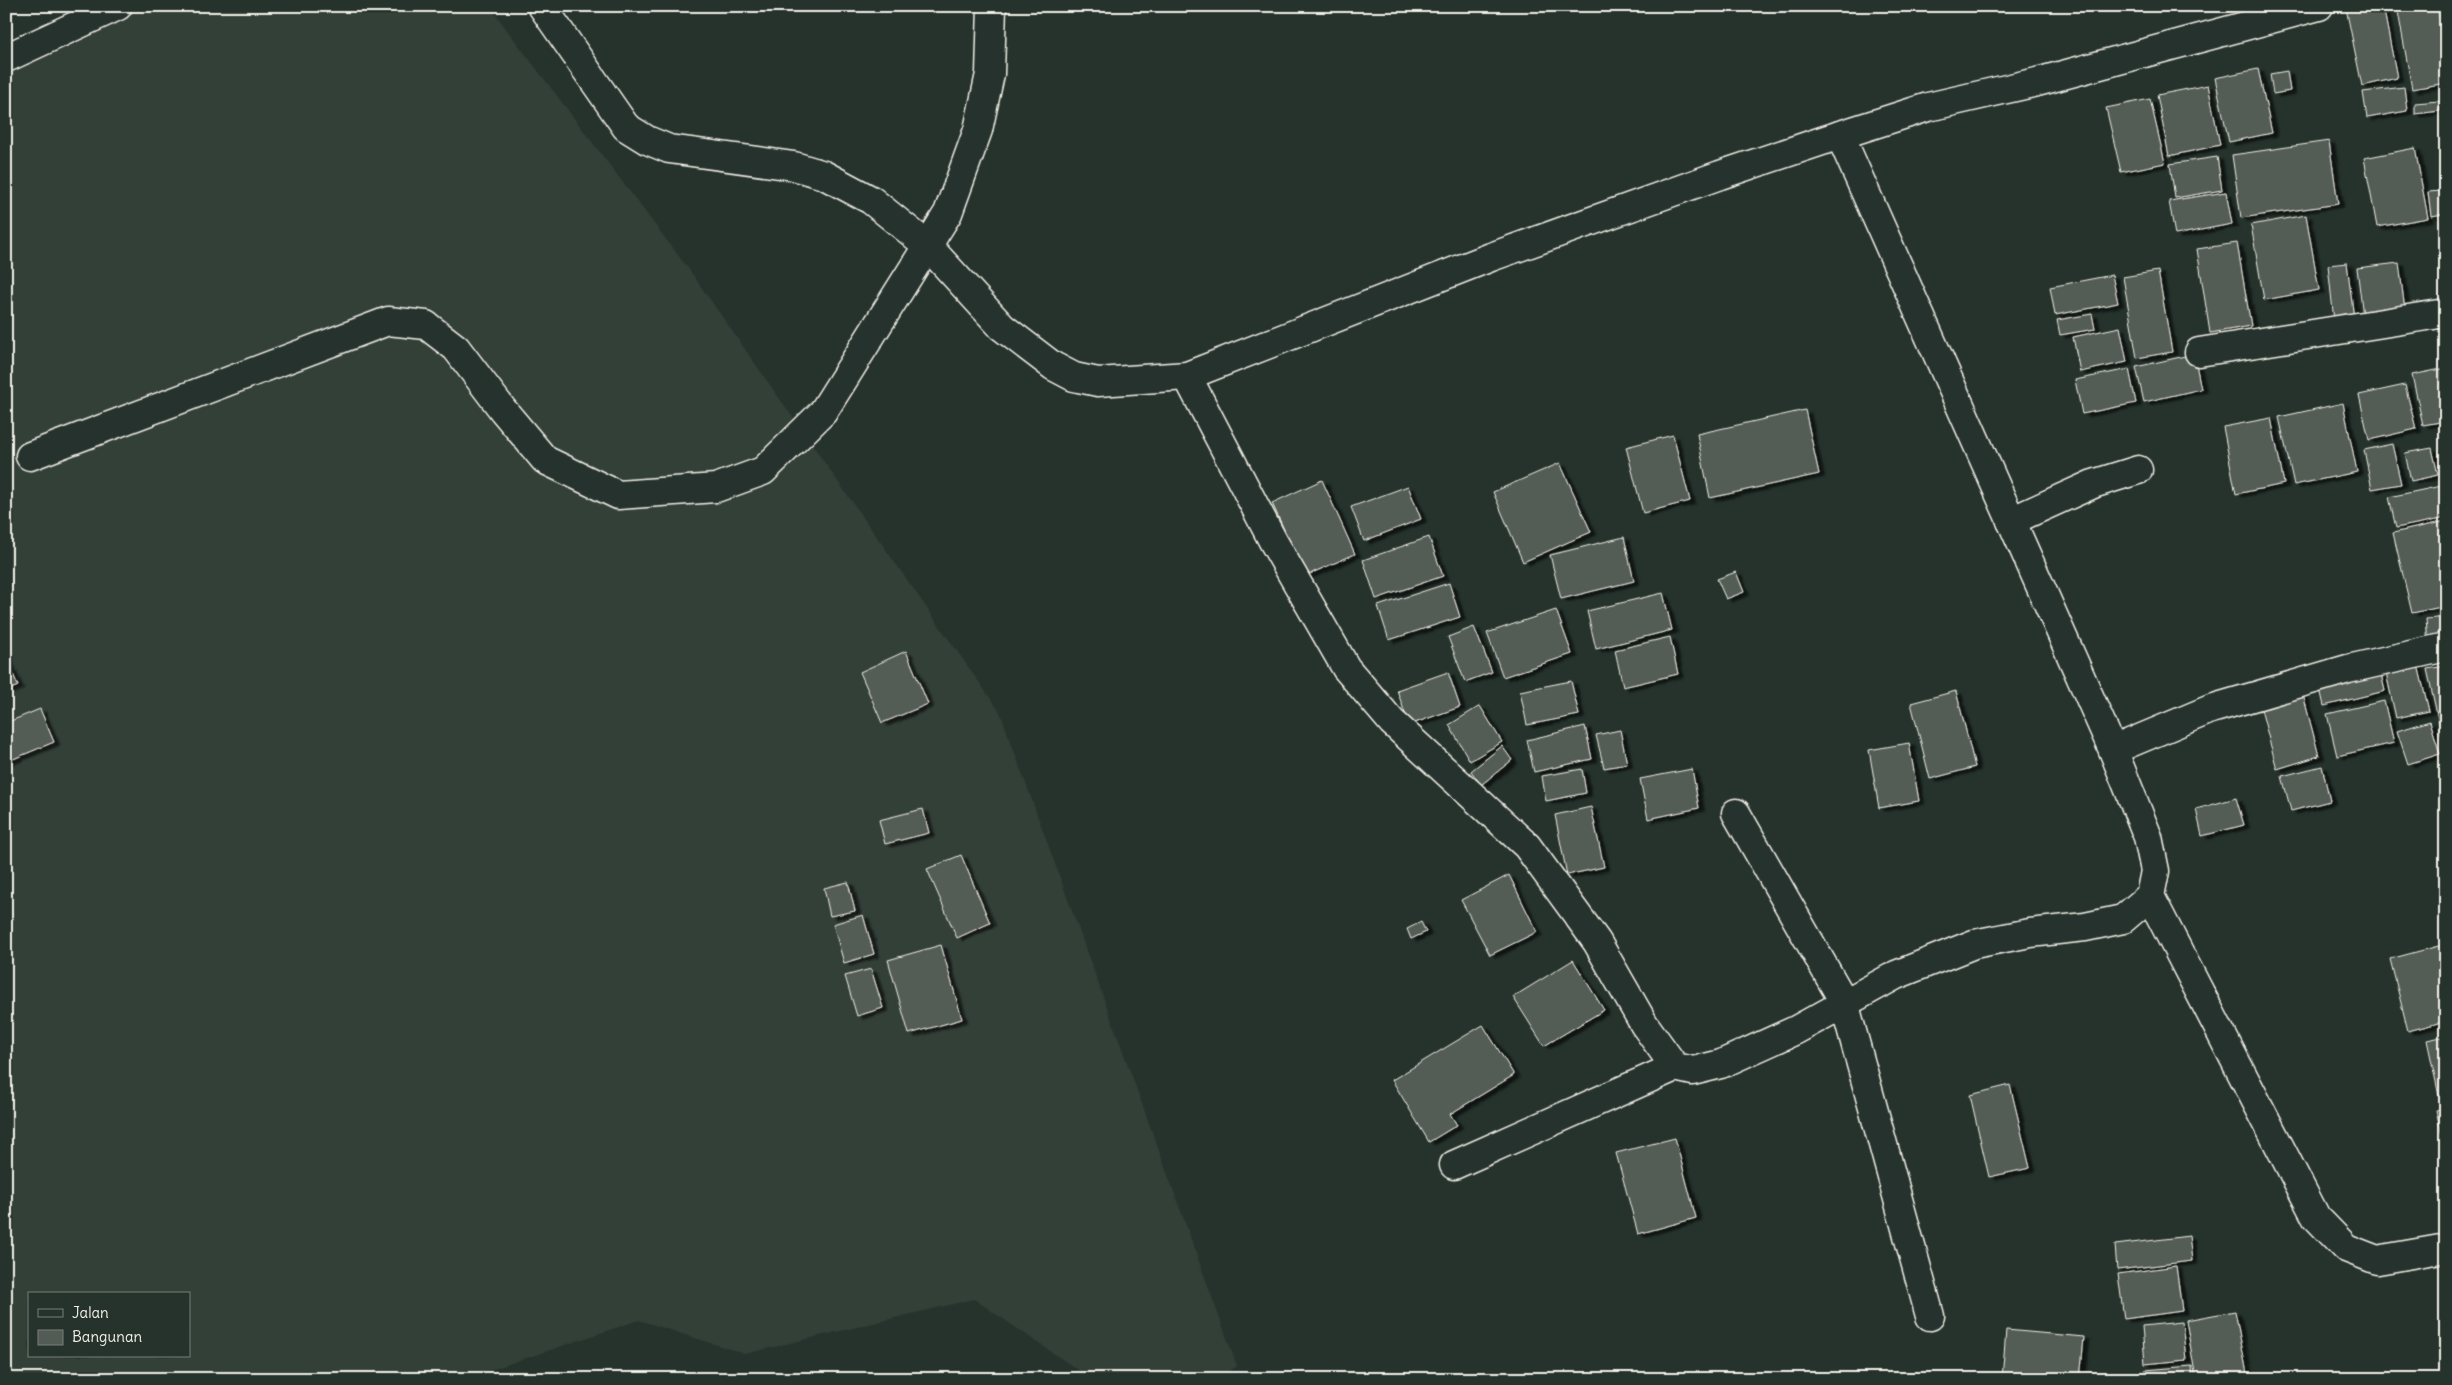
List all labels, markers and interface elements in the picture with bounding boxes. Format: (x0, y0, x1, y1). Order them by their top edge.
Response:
legend (28, 1292, 190, 1358)
text: Jalan (72, 1303, 109, 1322)
text: Bangunan (72, 1327, 142, 1346)

